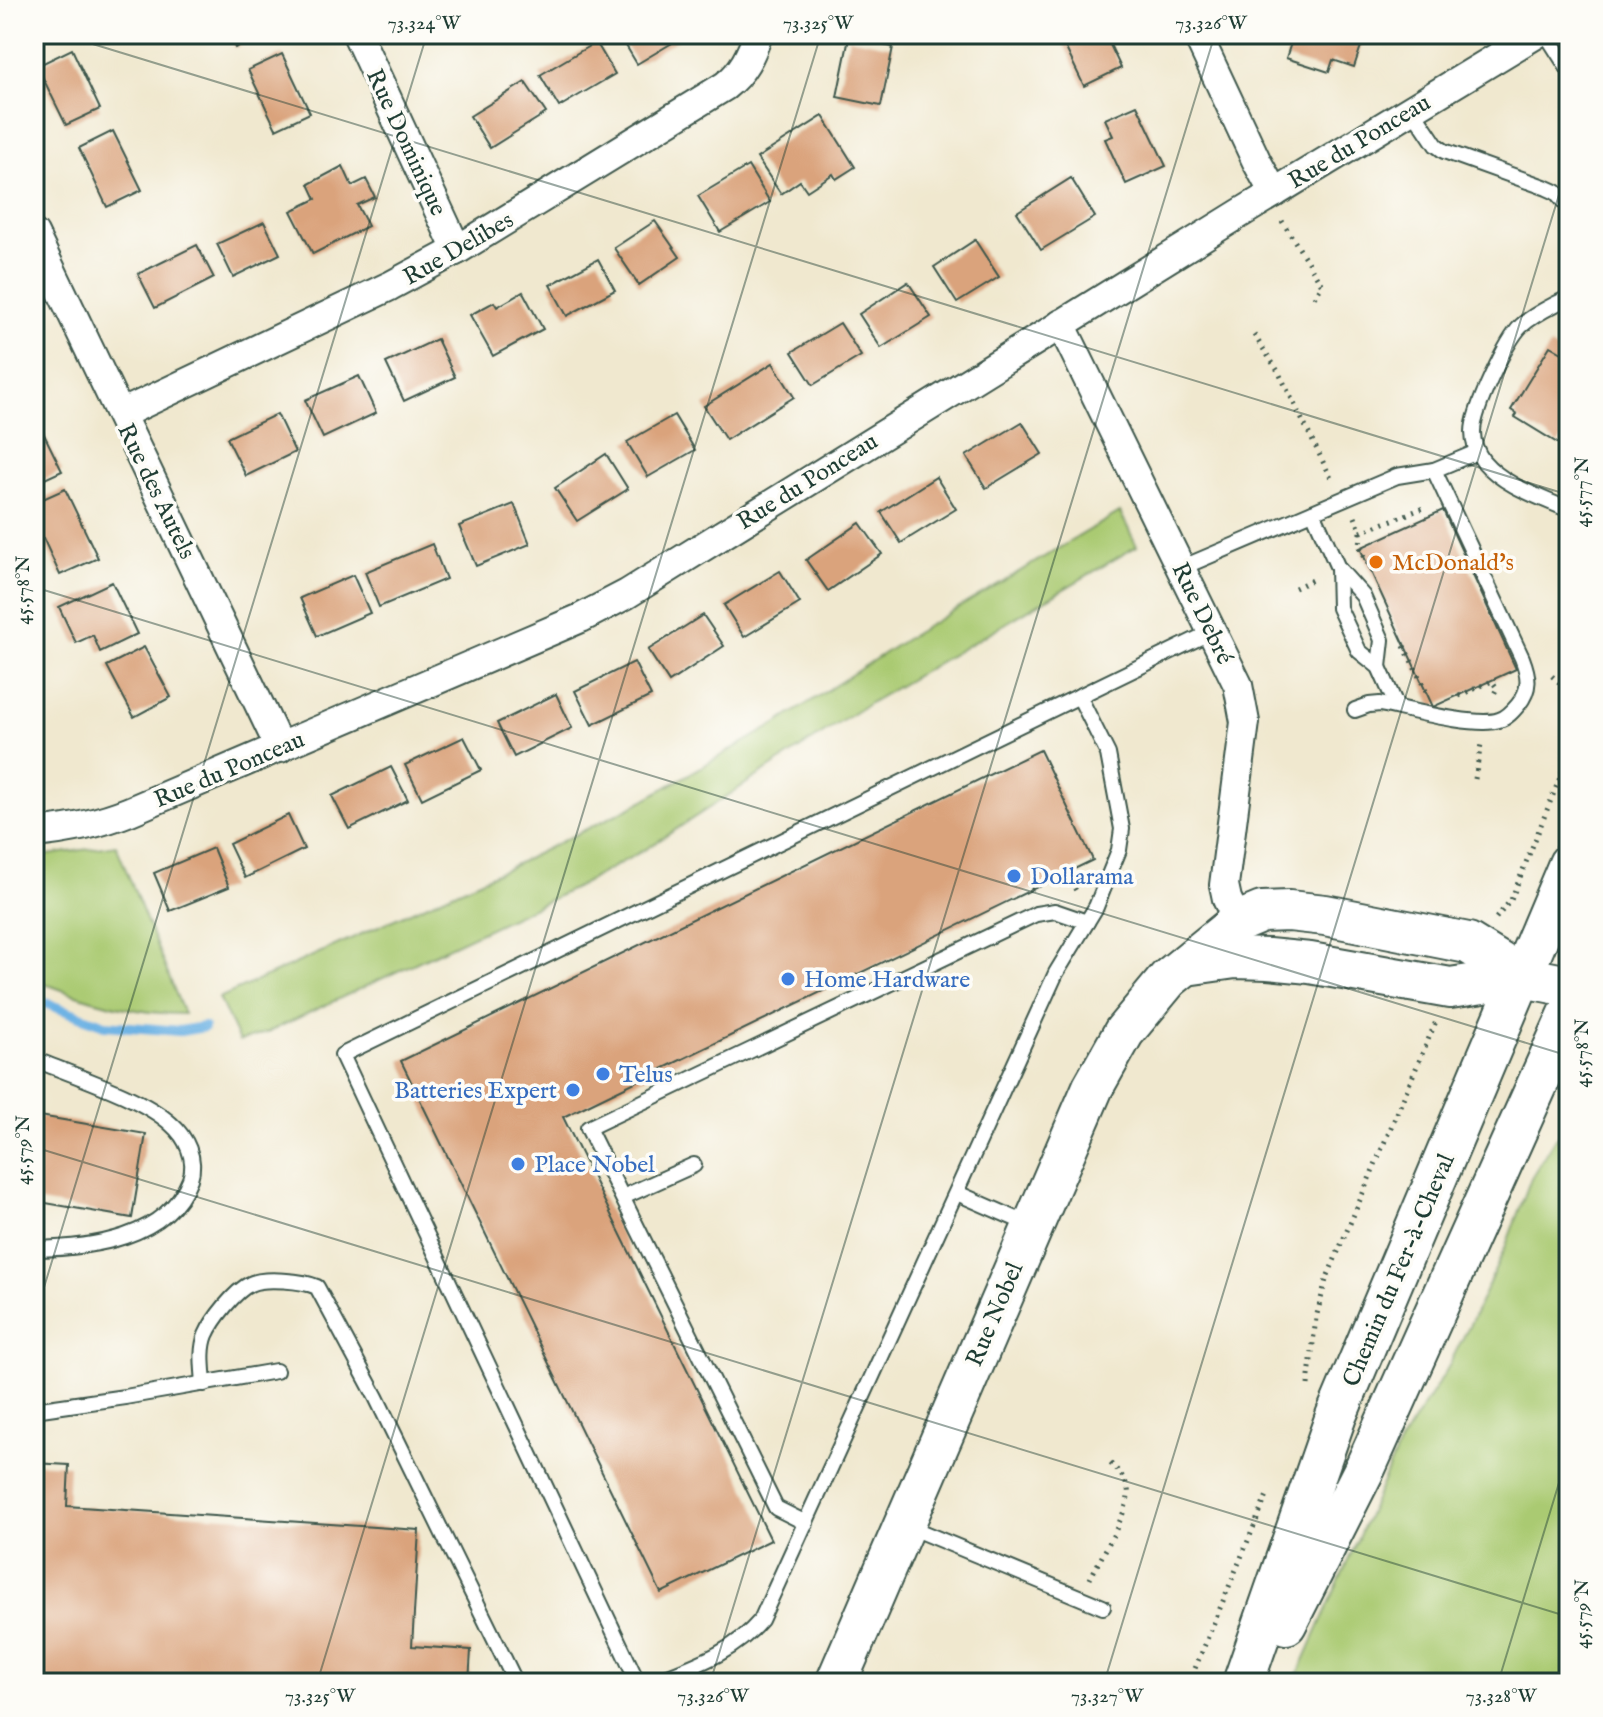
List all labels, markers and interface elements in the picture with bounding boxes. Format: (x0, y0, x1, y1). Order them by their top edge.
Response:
text: 73.324°W (387, 11, 462, 36)
text: 73.325°W (783, 11, 854, 36)
text: 73.326°W (1175, 11, 1248, 36)
street label: Rue Dominique (358, 64, 453, 221)
street label: Rue du Ponceau (1283, 88, 1437, 197)
street label: Rue Delibes (398, 205, 519, 293)
street label: Rue des Autels (109, 419, 202, 565)
street label: Rue du Ponceau (732, 427, 884, 538)
text: 45.577°N (1570, 457, 1595, 527)
place label: McDonald's (1392, 548, 1514, 579)
marker: McDonald's (1367, 553, 1385, 571)
text: 45.578°N (11, 555, 36, 625)
street label: Rue Debré (1164, 558, 1240, 670)
street label: Rue du Ponceau (150, 725, 310, 816)
place label: Dollarama (1030, 862, 1134, 893)
marker: Dollarama (1005, 867, 1023, 885)
place label: Home Hardware (804, 965, 970, 996)
marker: Home Hardware (779, 970, 797, 988)
text: 45.578°N (1570, 1018, 1595, 1088)
place label: Telus (619, 1060, 673, 1091)
marker: Telus (594, 1065, 612, 1083)
place label: Batteries Expert (394, 1076, 557, 1107)
marker: Batteries Expert (564, 1081, 582, 1099)
text: 45.579°N (11, 1115, 36, 1185)
street label: Chemin du Fer-à-Cheval (1336, 1149, 1463, 1392)
place label: Place Nobel (534, 1150, 655, 1181)
marker: Place Nobel (509, 1155, 527, 1173)
street label: Rue Nobel (960, 1257, 1031, 1371)
text: 45.579°N (1570, 1579, 1595, 1649)
text: 73.325°W (285, 1684, 356, 1709)
text: 73.326°W (677, 1684, 750, 1709)
text: 73.327°W (1071, 1684, 1144, 1709)
text: 73.328°W (1465, 1684, 1538, 1709)

